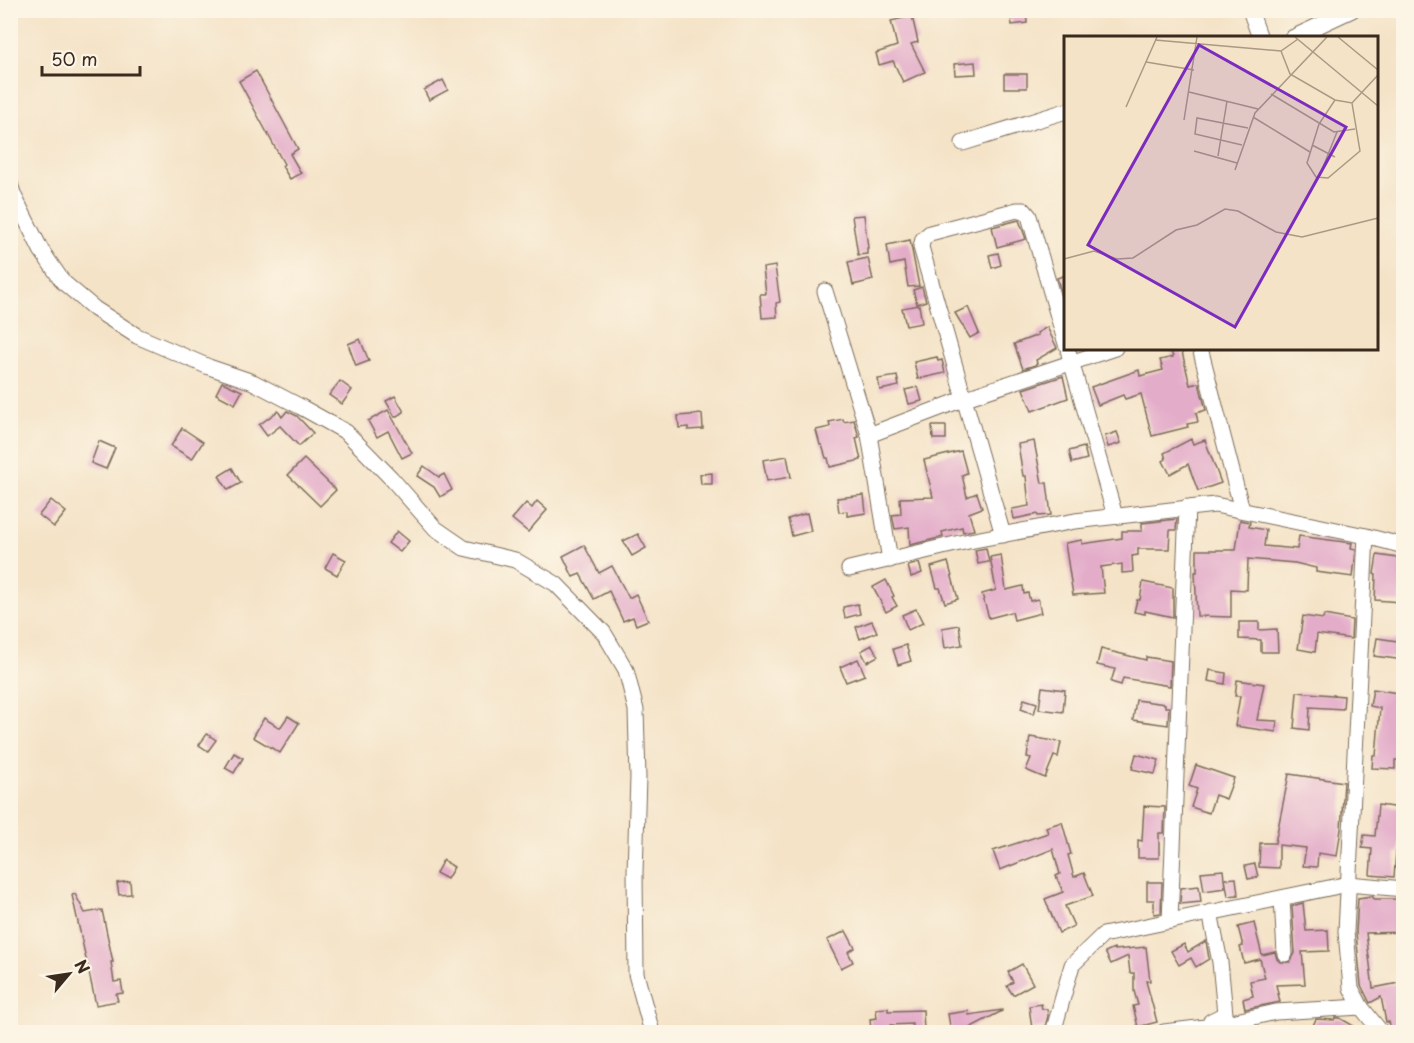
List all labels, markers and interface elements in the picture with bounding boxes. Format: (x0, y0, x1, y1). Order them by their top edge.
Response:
inset map (1064, 36, 1378, 350)
scale bar (42, 39, 140, 77)
text: 50 m (51, 45, 98, 72)
north arrow (39, 944, 99, 1004)
text: N (69, 955, 97, 978)

